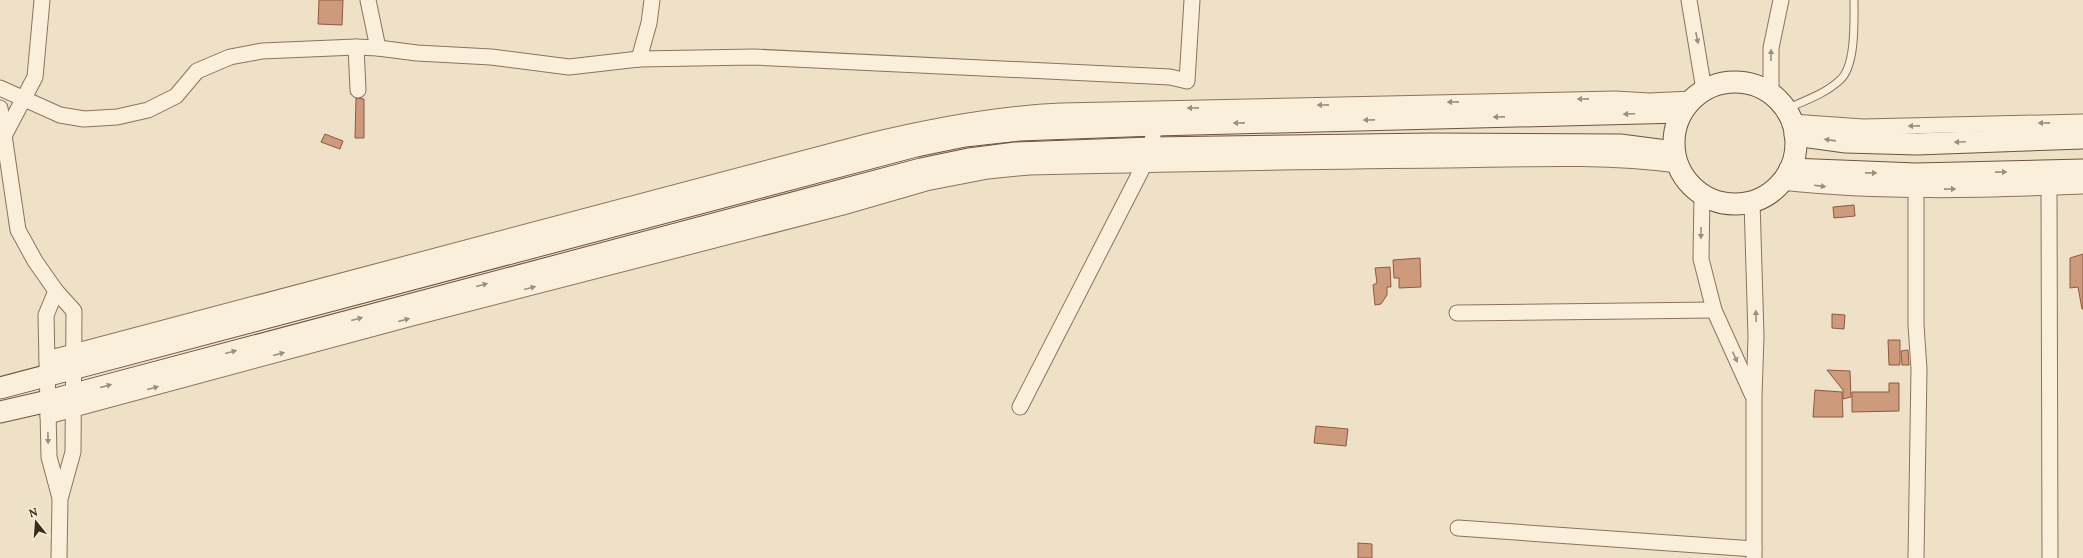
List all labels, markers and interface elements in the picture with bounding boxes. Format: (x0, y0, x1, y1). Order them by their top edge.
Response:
one-way arrow (1694, 32, 1700, 44)
one-way arrow (1768, 48, 1774, 61)
one-way arrow (1576, 96, 1589, 102)
one-way arrow (1446, 99, 1459, 105)
one-way arrow (1316, 102, 1329, 108)
one-way arrow (1186, 105, 1199, 111)
one-way arrow (1623, 111, 1635, 118)
one-way arrow (1493, 113, 1505, 120)
one-way arrow (1363, 116, 1375, 123)
one-way arrow (1233, 119, 1245, 126)
one-way arrow (2038, 120, 2050, 127)
one-way arrow (1907, 123, 1920, 129)
one-way arrow (1824, 137, 1836, 143)
one-way arrow (1954, 139, 1966, 146)
one-way arrow (1995, 169, 2008, 175)
one-way arrow (1865, 170, 1878, 176)
one-way arrow (1814, 183, 1826, 189)
one-way arrow (1944, 186, 1957, 192)
one-way arrow (1698, 227, 1704, 240)
one-way arrow (477, 282, 489, 288)
one-way arrow (524, 284, 536, 290)
one-way arrow (1753, 309, 1759, 322)
one-way arrow (351, 315, 363, 321)
one-way arrow (398, 317, 410, 323)
one-way arrow (226, 349, 238, 355)
one-way arrow (273, 351, 285, 357)
one-way arrow (1732, 351, 1738, 362)
one-way arrow (99, 382, 112, 388)
one-way arrow (147, 385, 159, 391)
one-way arrow (45, 432, 52, 444)
north arrow (16, 502, 56, 542)
text: N (27, 504, 40, 520)

